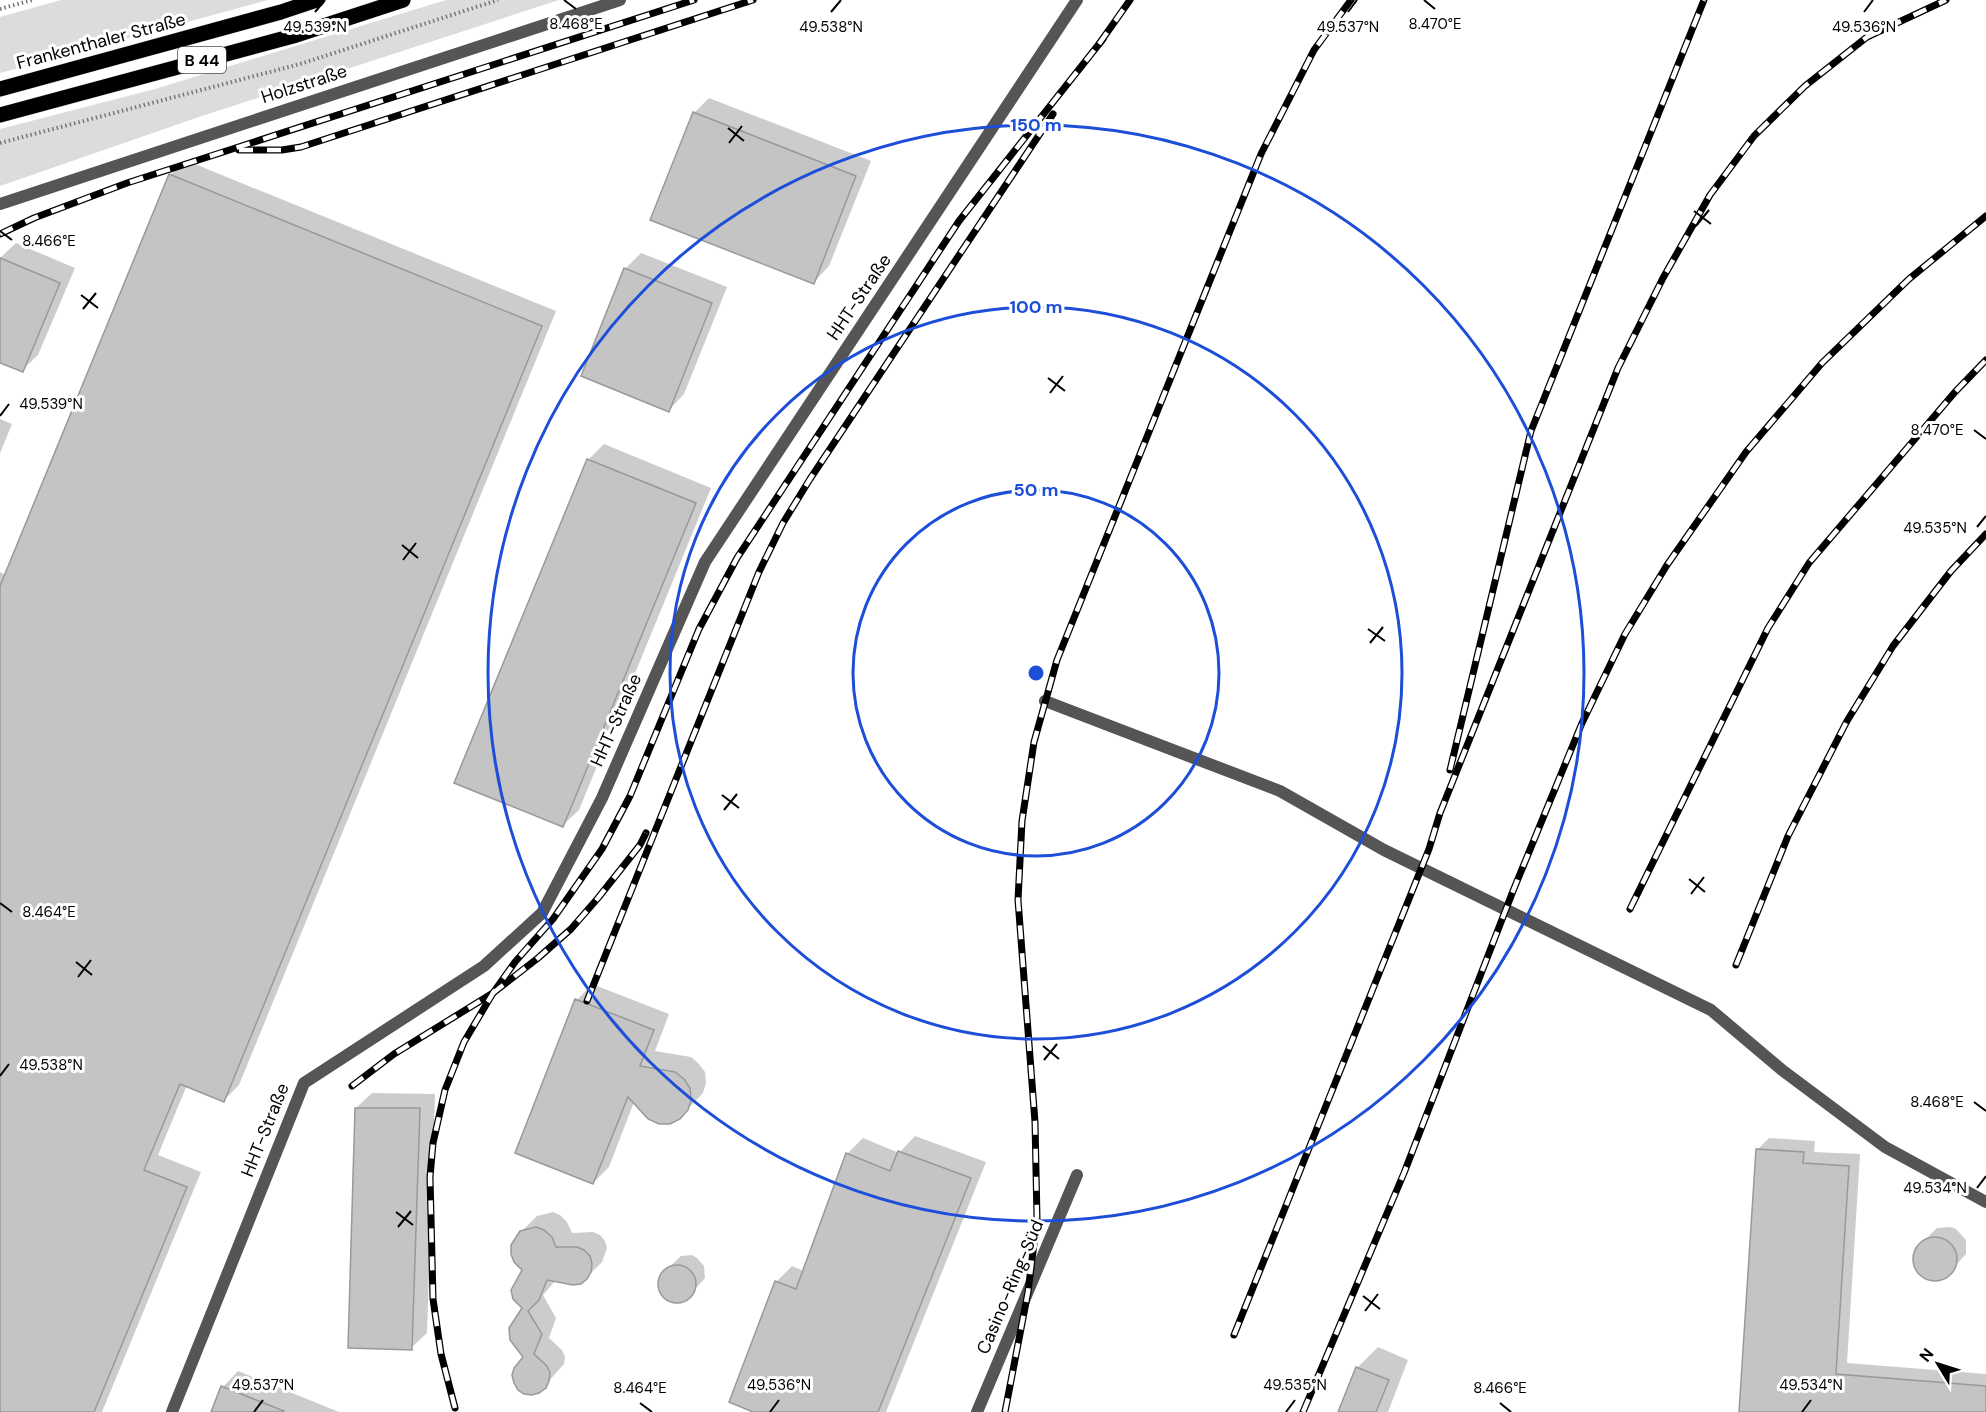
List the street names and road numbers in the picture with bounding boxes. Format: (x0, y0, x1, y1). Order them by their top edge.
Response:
street label: Frankenthaler Straße (14, 7, 188, 75)
road number: B 44 (178, 47, 226, 73)
street label: Holzstraße (258, 59, 350, 109)
street label: HHT-Straße (821, 249, 897, 345)
street label: HHT-Straße (585, 670, 647, 770)
street label: HHT-Straße (235, 1079, 295, 1181)
street label: Casino-Ring-Süd (971, 1216, 1049, 1358)

